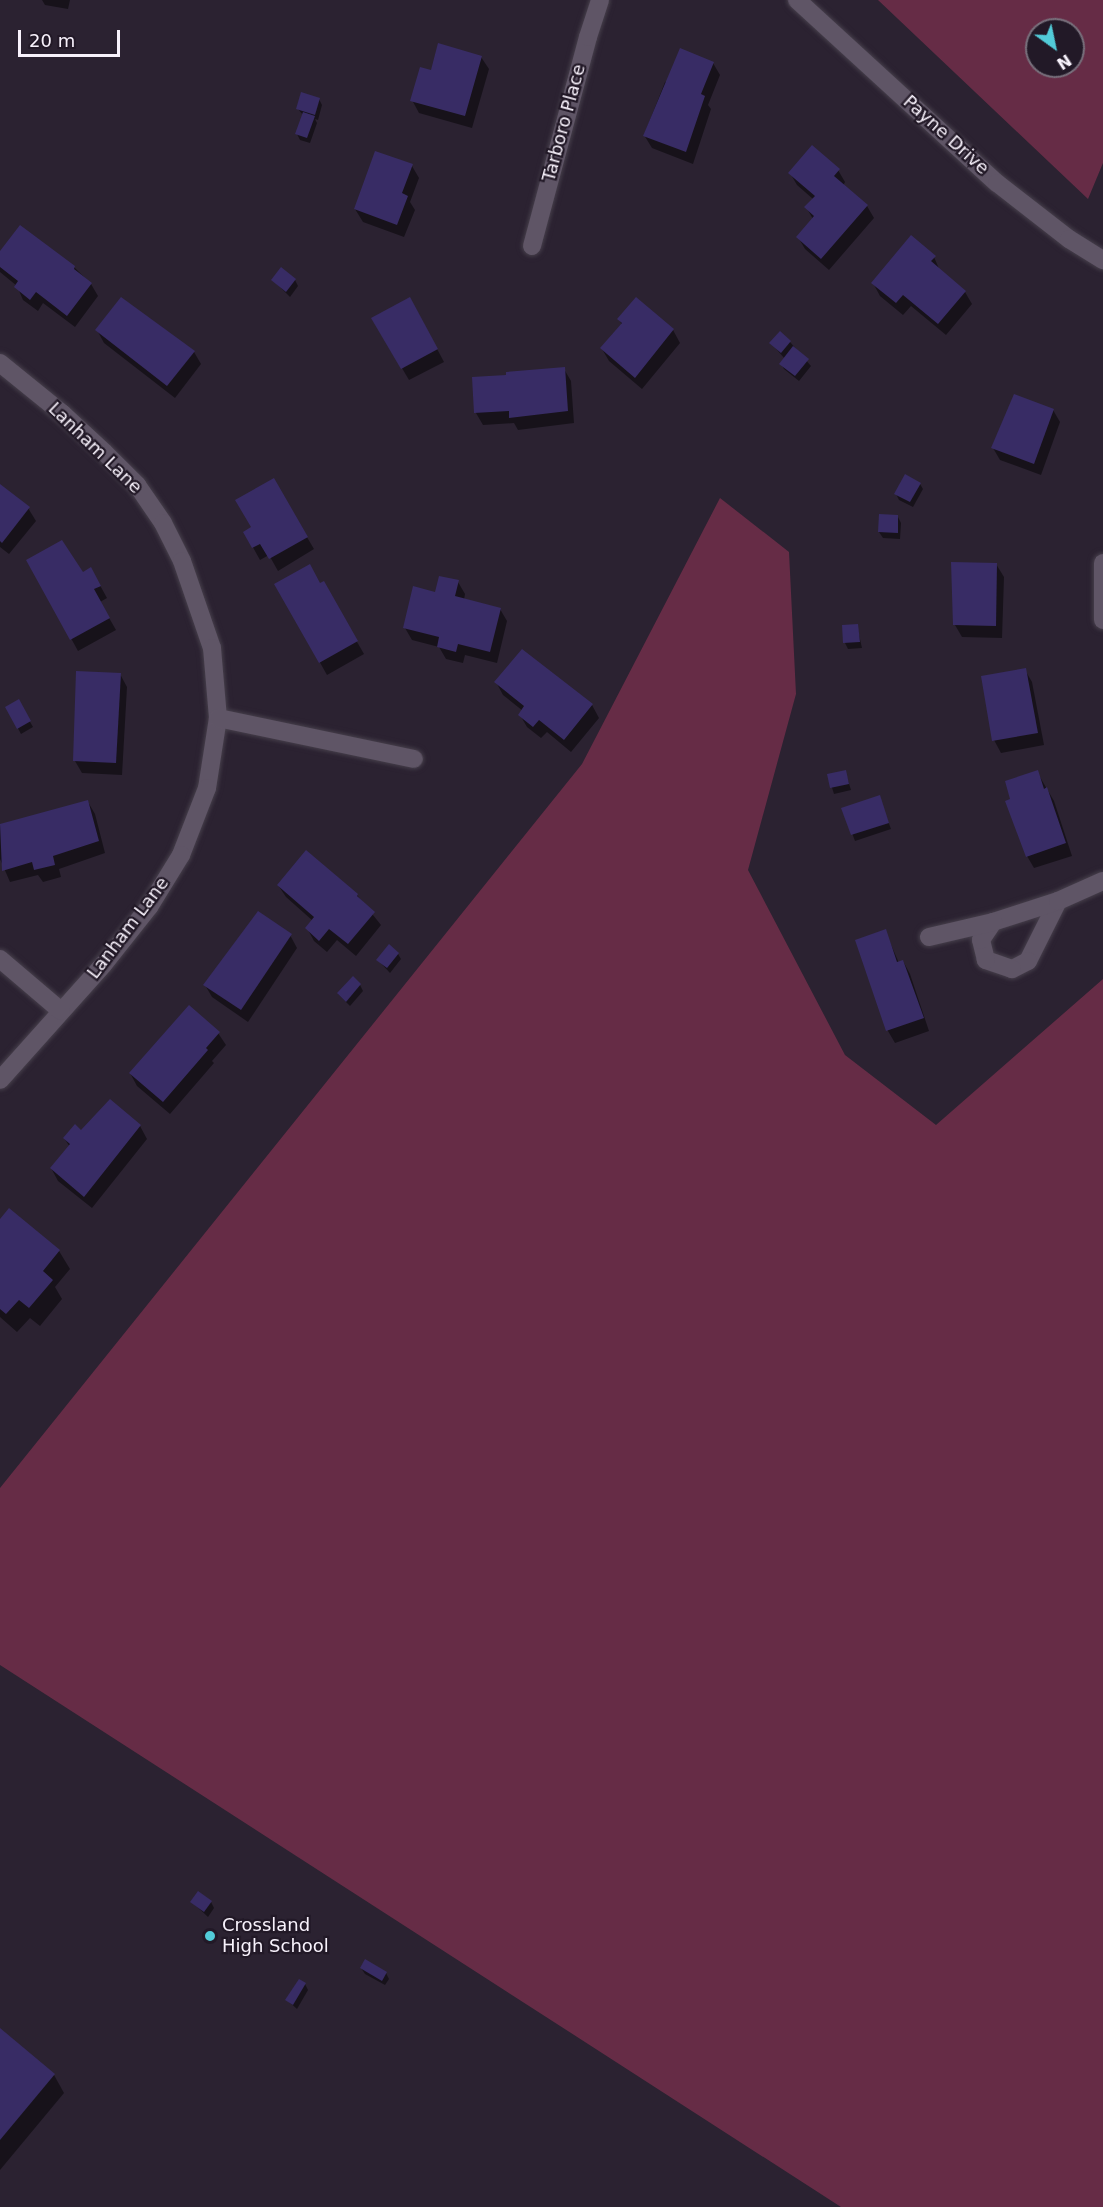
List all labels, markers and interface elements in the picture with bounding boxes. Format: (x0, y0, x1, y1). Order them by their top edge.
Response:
scale bar (21, 18, 123, 56)
north arrow (1025, 18, 1085, 78)
text: 20 m (29, 30, 75, 51)
text: N (1053, 50, 1075, 73)
street label: Tarboro Place (538, 62, 590, 184)
street label: Payne Drive (899, 91, 993, 179)
street label: Lanham Lane (44, 398, 146, 498)
street label: Lanham Lane (83, 873, 173, 983)
place label: Crossland High School (222, 1915, 329, 1958)
marker: Crossland High School (203, 1929, 217, 1943)

